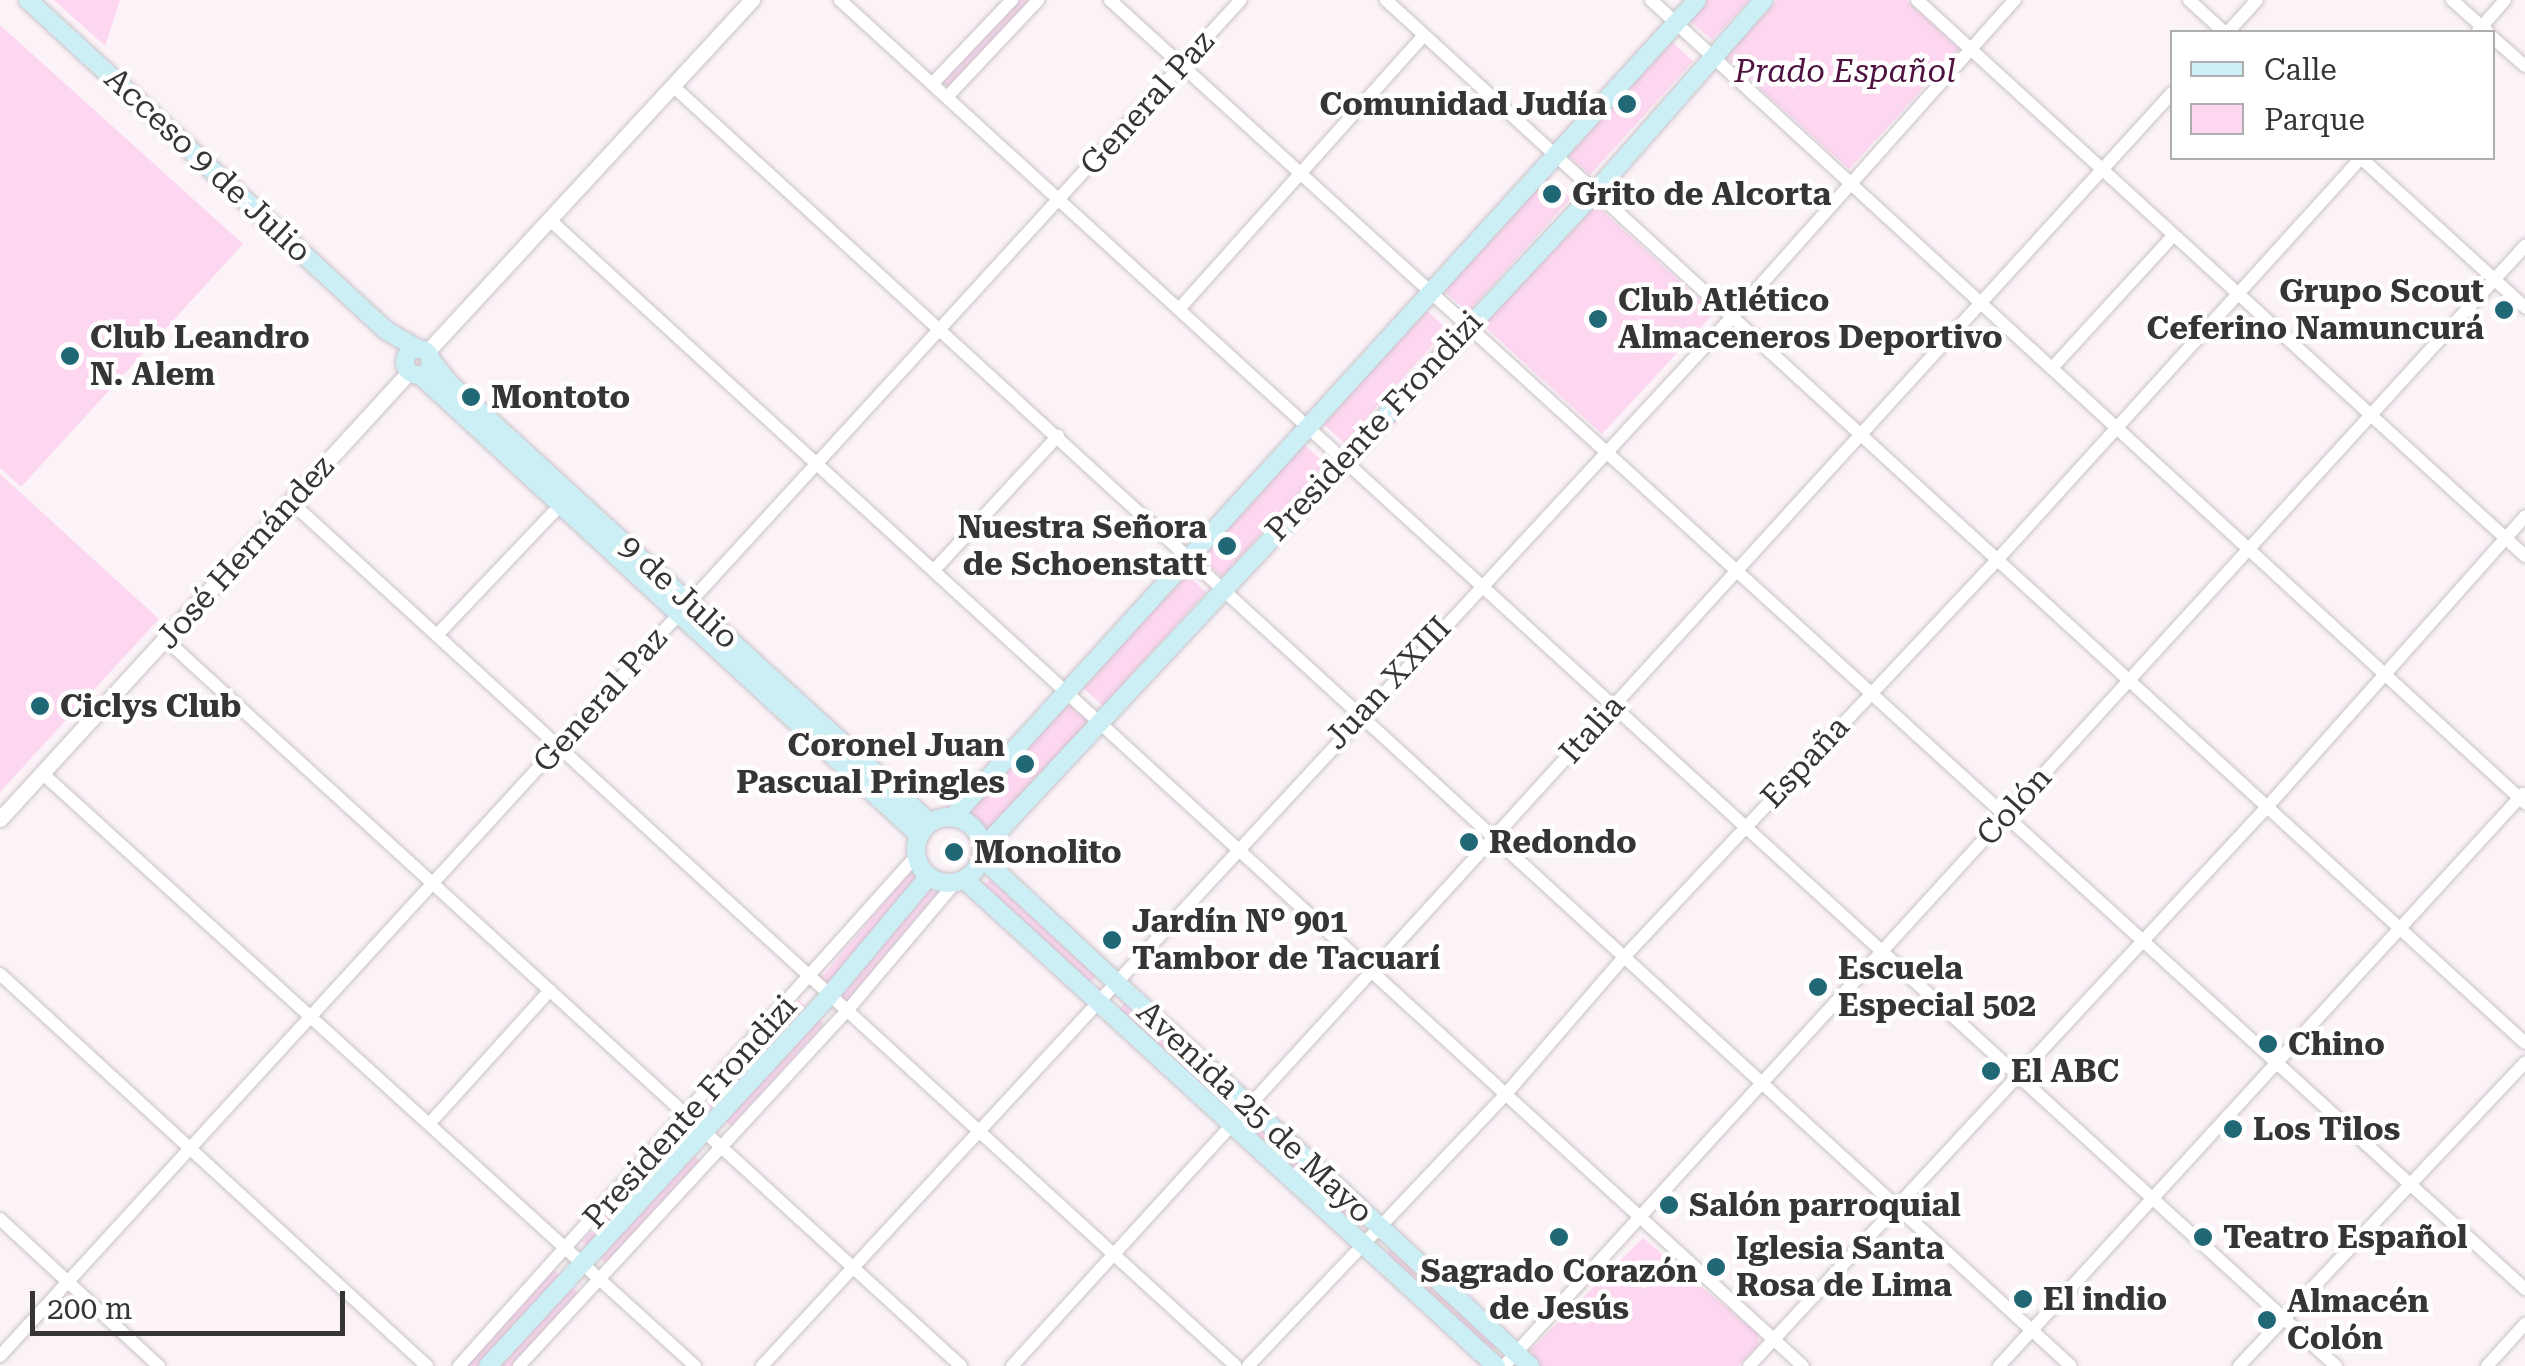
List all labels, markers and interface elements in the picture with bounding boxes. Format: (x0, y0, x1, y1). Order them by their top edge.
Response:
street label: General Paz (1072, 23, 1222, 183)
legend (2170, 30, 2495, 160)
park label: Prado Español (1734, 52, 1956, 90)
text: Calle (2264, 52, 2337, 87)
street label: Acceso 9 de Julio (97, 60, 319, 270)
place label: Comunidad Judía (1320, 85, 1607, 123)
marker: Comunidad Judía (1616, 93, 1638, 115)
text: Parque (2264, 102, 2365, 137)
place label: Grito de Alcorta (1572, 175, 1831, 213)
marker: Grito de Alcorta (1541, 183, 1563, 205)
place label: Grupo Scout Ceferino Namuncurá (2147, 273, 2484, 348)
place label: Club Atlético Almaceneros Deportivo (1618, 282, 2003, 357)
marker: Grupo Scout Ceferino Namuncurá (2493, 299, 2515, 321)
street label: Presidente Frondizi (1258, 303, 1490, 549)
marker: Club Atlético Almaceneros Deportivo (1587, 308, 1609, 330)
place label: Club Leandro N. Alem (90, 319, 310, 394)
marker: Club Leandro N. Alem (59, 345, 81, 367)
place label: Montoto (491, 378, 630, 416)
marker: Montoto (460, 386, 482, 408)
street label: José Hernández (148, 448, 342, 656)
place label: Nuestra Señora de Schoenstatt (958, 509, 1207, 584)
street label: 9 de Julio (611, 527, 747, 657)
marker: Nuestra Señora de Schoenstatt (1216, 535, 1238, 557)
street label: Juan XXIII (1317, 609, 1459, 757)
street label: General Paz (525, 620, 675, 780)
place label: Ciclys Club (60, 687, 241, 725)
street label: Italia (1551, 687, 1633, 771)
marker: Ciclys Club (29, 695, 51, 717)
street label: España (1753, 708, 1857, 816)
place label: Coronel Juan Pascual Pringles (736, 727, 1005, 802)
marker: Coronel Juan Pascual Pringles (1014, 753, 1036, 775)
street label: Colón (1969, 759, 2059, 853)
place label: Redondo (1489, 823, 1637, 861)
marker: Redondo (1458, 831, 1480, 853)
place label: Monolito (974, 833, 1122, 871)
marker: Monolito (943, 841, 965, 863)
place label: Jardín N° 901 Tambor de Tacuarí (1132, 903, 1440, 978)
marker: Jardín N° 901 Tambor de Tacuarí (1101, 929, 1123, 951)
place label: Escuela Especial 502 (1838, 950, 2036, 1025)
marker: Escuela Especial 502 (1807, 976, 1829, 998)
street label: Presidente Frondizi (575, 988, 805, 1236)
street label: Avenida 25 de Mayo (1129, 993, 1381, 1231)
place label: Chino (2288, 1025, 2385, 1063)
marker: Chino (2257, 1033, 2279, 1055)
place label: El ABC (2011, 1052, 2119, 1090)
marker: El ABC (1980, 1060, 2002, 1082)
place label: Los Tilos (2253, 1110, 2400, 1148)
marker: Los Tilos (2222, 1118, 2244, 1140)
place label: Salón parroquial (1689, 1186, 1961, 1224)
marker: Salón parroquial (1658, 1194, 1680, 1216)
place label: Teatro Español (2223, 1218, 2468, 1256)
marker: Sagrado Corazón de Jesús (1548, 1226, 1570, 1248)
marker: Teatro Español (2192, 1226, 2214, 1248)
place label: Iglesia Santa Rosa de Lima (1736, 1230, 1952, 1305)
place label: Sagrado Corazón de Jesús (1420, 1253, 1698, 1328)
marker: Iglesia Santa Rosa de Lima (1705, 1256, 1727, 1278)
scale bar (35, 1271, 350, 1333)
place label: El indio (2043, 1280, 2167, 1318)
place label: Almacén Colón (2287, 1283, 2429, 1358)
marker: El indio (2012, 1288, 2034, 1310)
text: 200 m (47, 1291, 132, 1326)
marker: Almacén Colón (2256, 1309, 2278, 1331)

